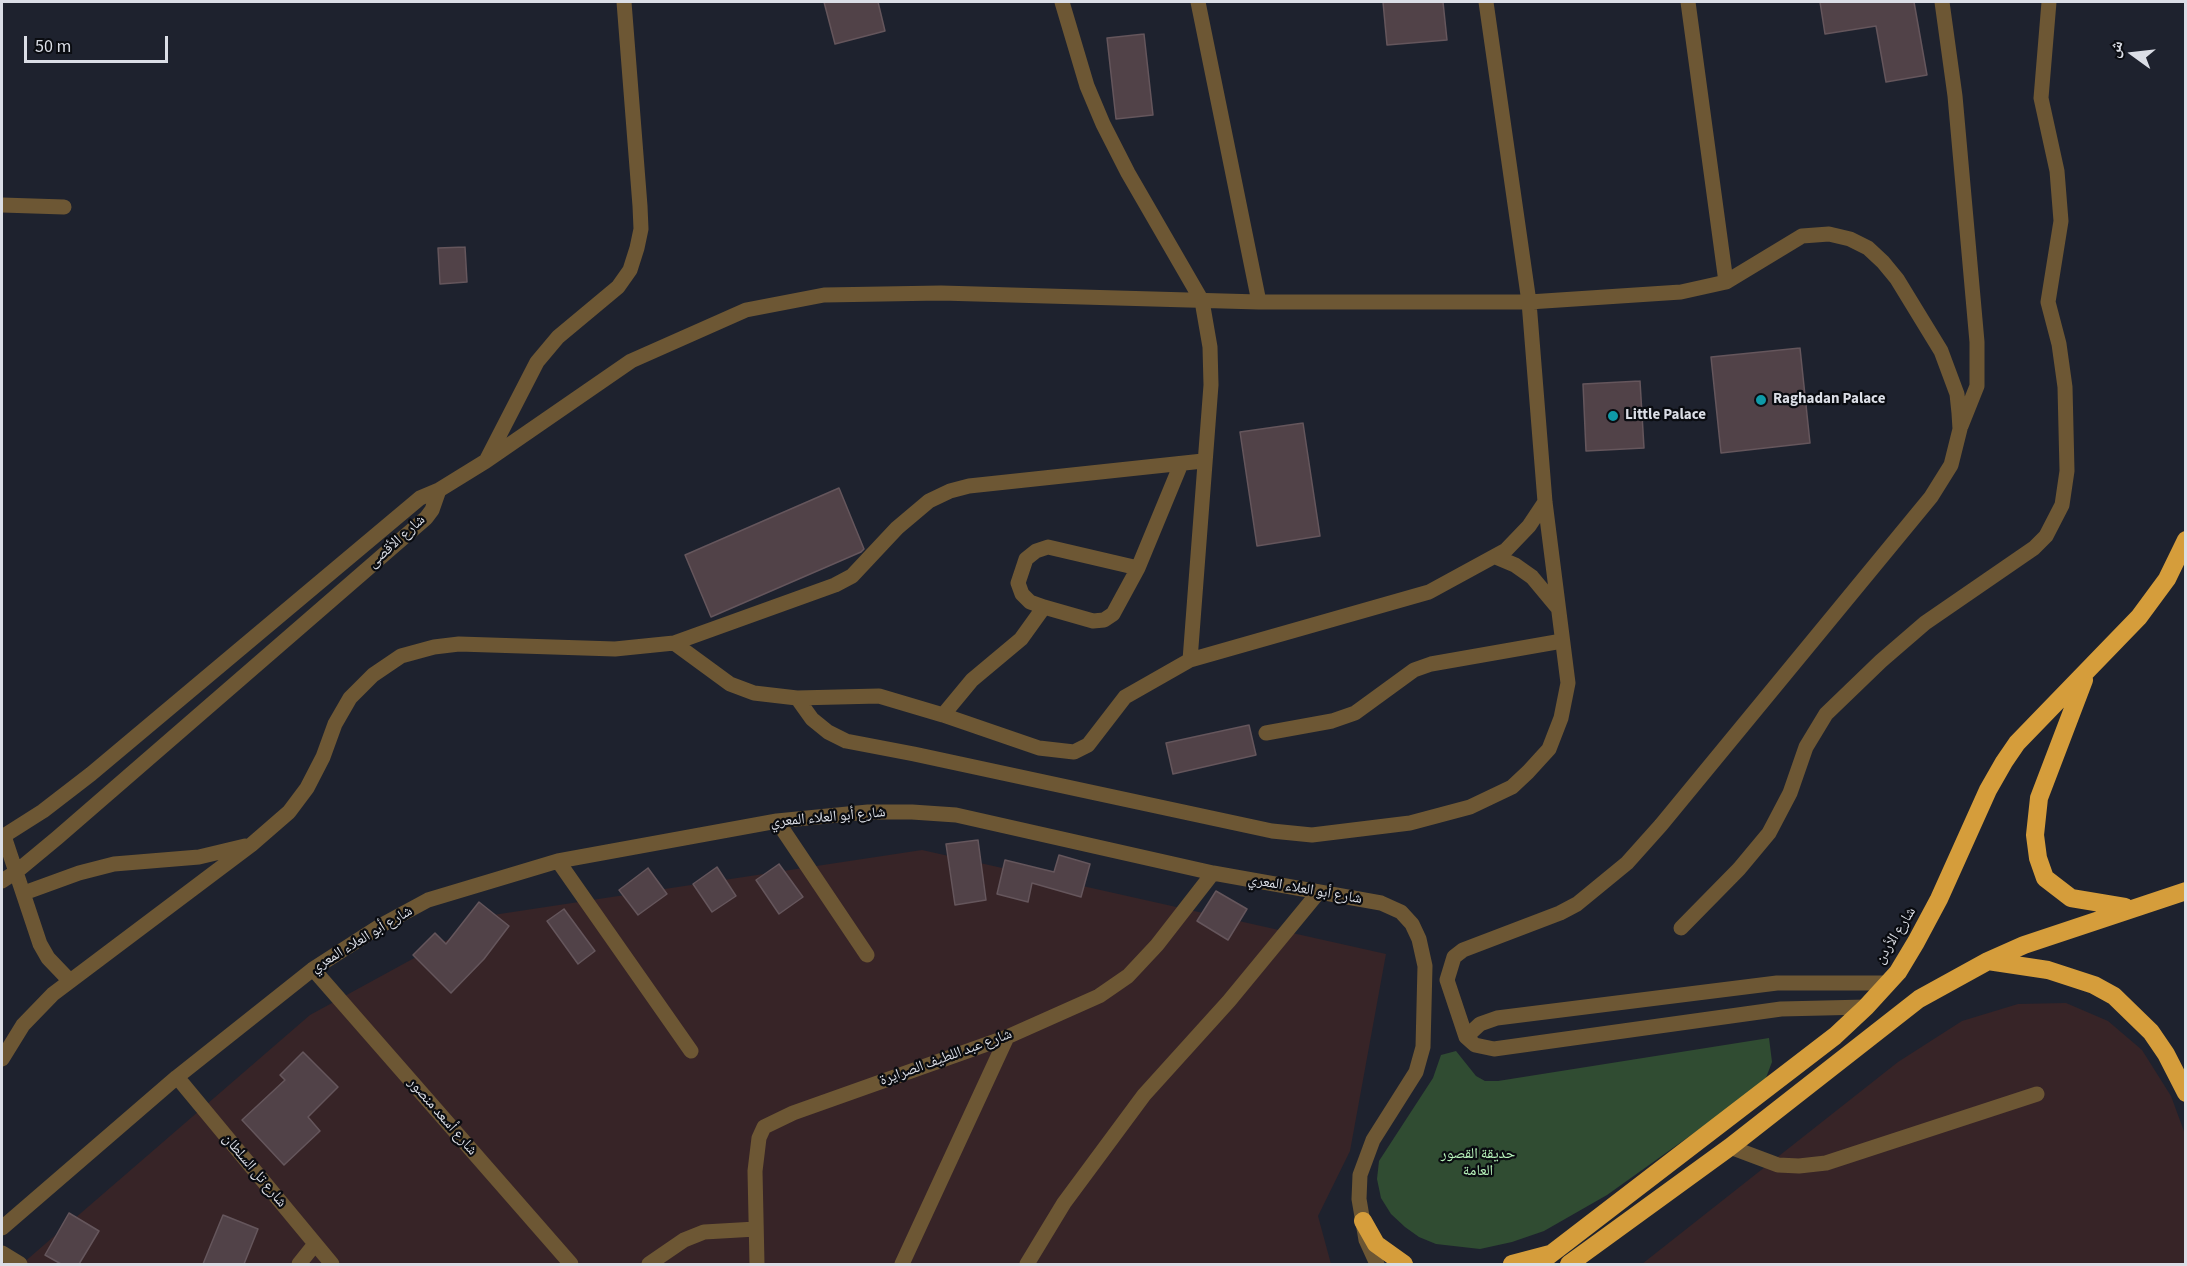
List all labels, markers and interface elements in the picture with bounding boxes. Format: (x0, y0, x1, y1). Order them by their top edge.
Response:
scale bar (27, 24, 171, 62)
north arrow (2103, 24, 2163, 84)
text: 50 m (35, 34, 71, 59)
text: ش (2103, 38, 2128, 60)
place label: Raghadan Palace (1773, 391, 1885, 409)
marker: Raghadan Palace (1754, 393, 1768, 407)
place label: Little Palace (1625, 407, 1706, 425)
marker: Little Palace (1606, 409, 1620, 423)
street label: شارع الأقصى (365, 512, 429, 572)
street label: شارع أبو العلاء المعري (770, 804, 886, 832)
street label: شارع أبو العلاء المعري (1247, 871, 1363, 909)
street label: شارع أبو العلاء المعري (308, 903, 416, 977)
street label: شارع الأردن (1872, 904, 1920, 968)
street label: شارع عبد اللطيف الصرايرة (877, 1026, 1015, 1090)
street label: شارع أسعد منصور (403, 1075, 481, 1159)
street label: شارع تل السلطان (218, 1130, 290, 1212)
park label: حديقة القصور العامة (1441, 1146, 1515, 1181)

